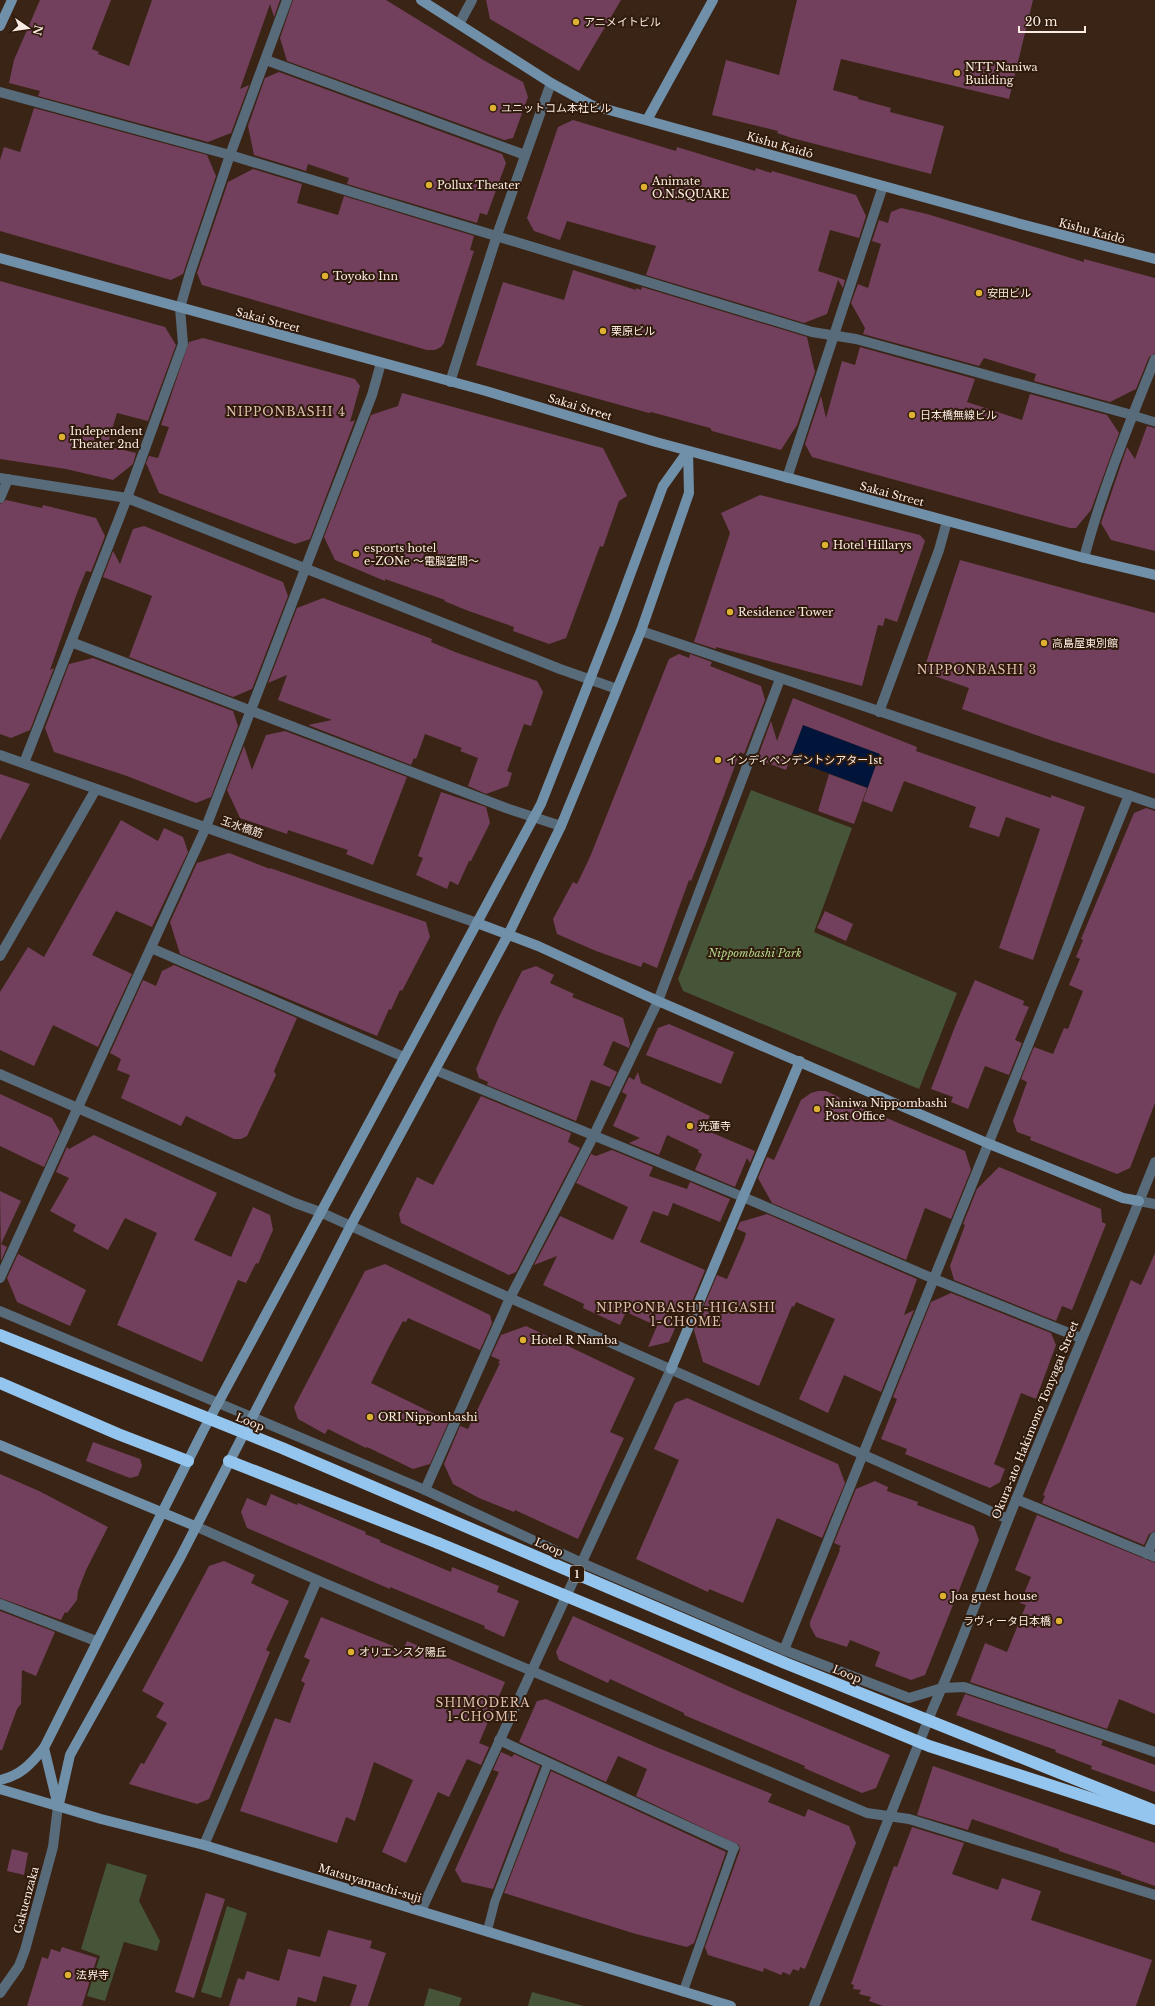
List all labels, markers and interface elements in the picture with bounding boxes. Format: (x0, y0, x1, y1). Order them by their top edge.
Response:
north arrow (8, 8, 48, 48)
scale bar (1019, 8, 1085, 34)
text: 20 m (1025, 14, 1057, 29)
place label: アニメイトビル (584, 15, 661, 29)
marker: アニメイトビル (571, 17, 581, 27)
text: N (30, 24, 46, 38)
place label: NTT Naniwa Building (965, 60, 1039, 87)
marker: NTT Naniwa Building (952, 68, 962, 78)
place label: ユニットコム本社ビル (501, 101, 611, 115)
marker: ユニットコム本社ビル (488, 103, 498, 113)
street label: Kishu Kaidō (745, 129, 815, 161)
place label: Animate O.N.SQUARE (651, 174, 729, 201)
place label: Pollux Theater (437, 178, 521, 192)
marker: Pollux Theater (424, 180, 434, 190)
marker: Animate O.N.SQUARE (639, 182, 649, 192)
street label: Kishu Kaidō (1057, 215, 1127, 247)
place label: Toyoko Inn (333, 269, 398, 283)
marker: Toyoko Inn (320, 271, 330, 281)
place label: 安田ビル (987, 286, 1031, 300)
marker: 安田ビル (974, 288, 984, 298)
street label: Sakai Street (234, 305, 303, 336)
place label: 栗原ビル (611, 324, 655, 338)
marker: 栗原ビル (598, 326, 608, 336)
street label: Sakai Street (546, 391, 614, 424)
district label: NIPPONBASHI 4 (226, 404, 346, 419)
place label: 日本橋無線ビル (920, 408, 997, 422)
marker: 日本橋無線ビル (907, 410, 917, 420)
place label: Independent Theater 2nd (70, 424, 144, 451)
marker: Independent Theater 2nd (57, 432, 67, 442)
street label: Sakai Street (858, 479, 927, 510)
place label: Hotel Hillarys (833, 538, 912, 552)
marker: Hotel Hillarys (820, 540, 830, 550)
place label: esports hotel e-ZONe ～電脳空間～ (364, 541, 479, 568)
marker: esports hotel e-ZONe ～電脳空間～ (351, 549, 361, 559)
place label: Residence Tower (738, 605, 834, 619)
marker: Residence Tower (725, 607, 735, 617)
place label: 高島屋東別館 (1052, 636, 1118, 650)
marker: 高島屋東別館 (1039, 638, 1049, 648)
district label: NIPPONBASHI 3 (917, 662, 1037, 677)
place label: インディペンデントシアター1st (726, 753, 883, 767)
marker: インディペンデントシアター1st (713, 755, 723, 765)
street label: 玉水橋筋 (219, 813, 265, 841)
park label: Nippombashi Park (707, 946, 802, 960)
place label: Naniwa Nippombashi Post Office (825, 1096, 948, 1123)
marker: Naniwa Nippombashi Post Office (812, 1104, 822, 1114)
place label: 光蓮寺 (698, 1119, 731, 1133)
marker: 光蓮寺 (685, 1121, 695, 1131)
district label: NIPPONBASHI-HIGASHI 1-CHOME (596, 1300, 776, 1329)
street label: Okura-ato Hakimono Tonyagai Street (989, 1318, 1082, 1521)
place label: Hotel R Namba (531, 1333, 618, 1347)
marker: Hotel R Namba (518, 1335, 528, 1345)
street label: Loop (234, 1410, 266, 1434)
place label: ORI Nipponbashi (378, 1410, 478, 1424)
marker: ORI Nipponbashi (365, 1412, 375, 1422)
street label: Loop (533, 1535, 565, 1559)
road number: 1 (570, 1566, 584, 1582)
place label: Joa guest house (949, 1589, 1037, 1603)
marker: Joa guest house (938, 1591, 948, 1601)
place label: ラヴィータ日本橋 (963, 1614, 1051, 1628)
marker: ラヴィータ日本橋 (1054, 1616, 1064, 1626)
place label: オリエンス夕陽丘 (359, 1645, 447, 1659)
marker: オリエンス夕陽丘 (346, 1647, 356, 1657)
street label: Loop (831, 1662, 863, 1686)
district label: SHIMODERA 1-CHOME (436, 1695, 530, 1724)
street label: Matsuyamachi-suji (317, 1861, 424, 1905)
street label: Gakuenzaka (10, 1864, 42, 1935)
place label: 法界寺 (76, 1968, 109, 1982)
marker: 法界寺 (63, 1970, 73, 1980)

